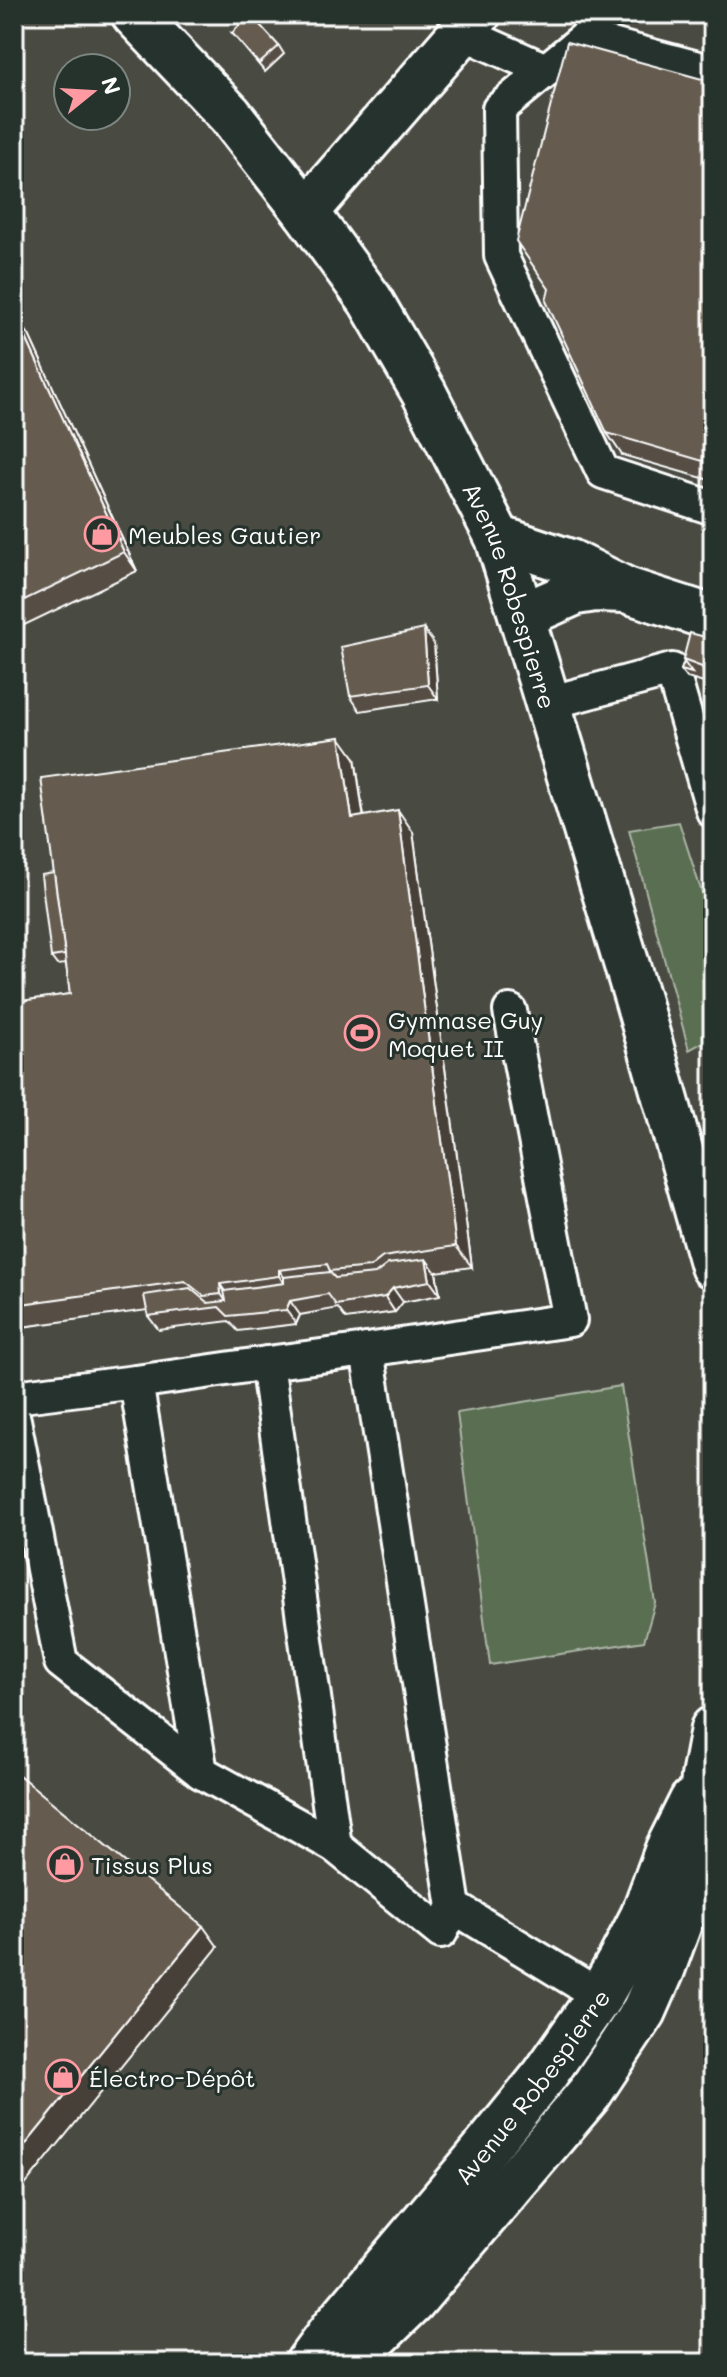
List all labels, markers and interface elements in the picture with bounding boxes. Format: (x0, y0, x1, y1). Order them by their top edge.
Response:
north arrow (52, 52, 132, 132)
text: N (95, 73, 128, 98)
street label: Avenue Robespierre (457, 477, 564, 712)
shop icon: Meubles Gautier (83, 515, 121, 553)
place label: Meubles Gautier (128, 519, 321, 550)
place label: Gymnase Guy Moquet II (388, 1004, 543, 1063)
sports icon: Gymnase Guy Moquet II (343, 1014, 381, 1052)
shop icon: Tissus Plus (46, 1845, 84, 1883)
place label: Tissus Plus (91, 1849, 213, 1880)
street label: Avenue Robespierre (447, 1982, 616, 2190)
shop icon: Électro-Dépôt (44, 2058, 82, 2096)
place label: Électro-Dépôt (89, 2062, 256, 2093)

